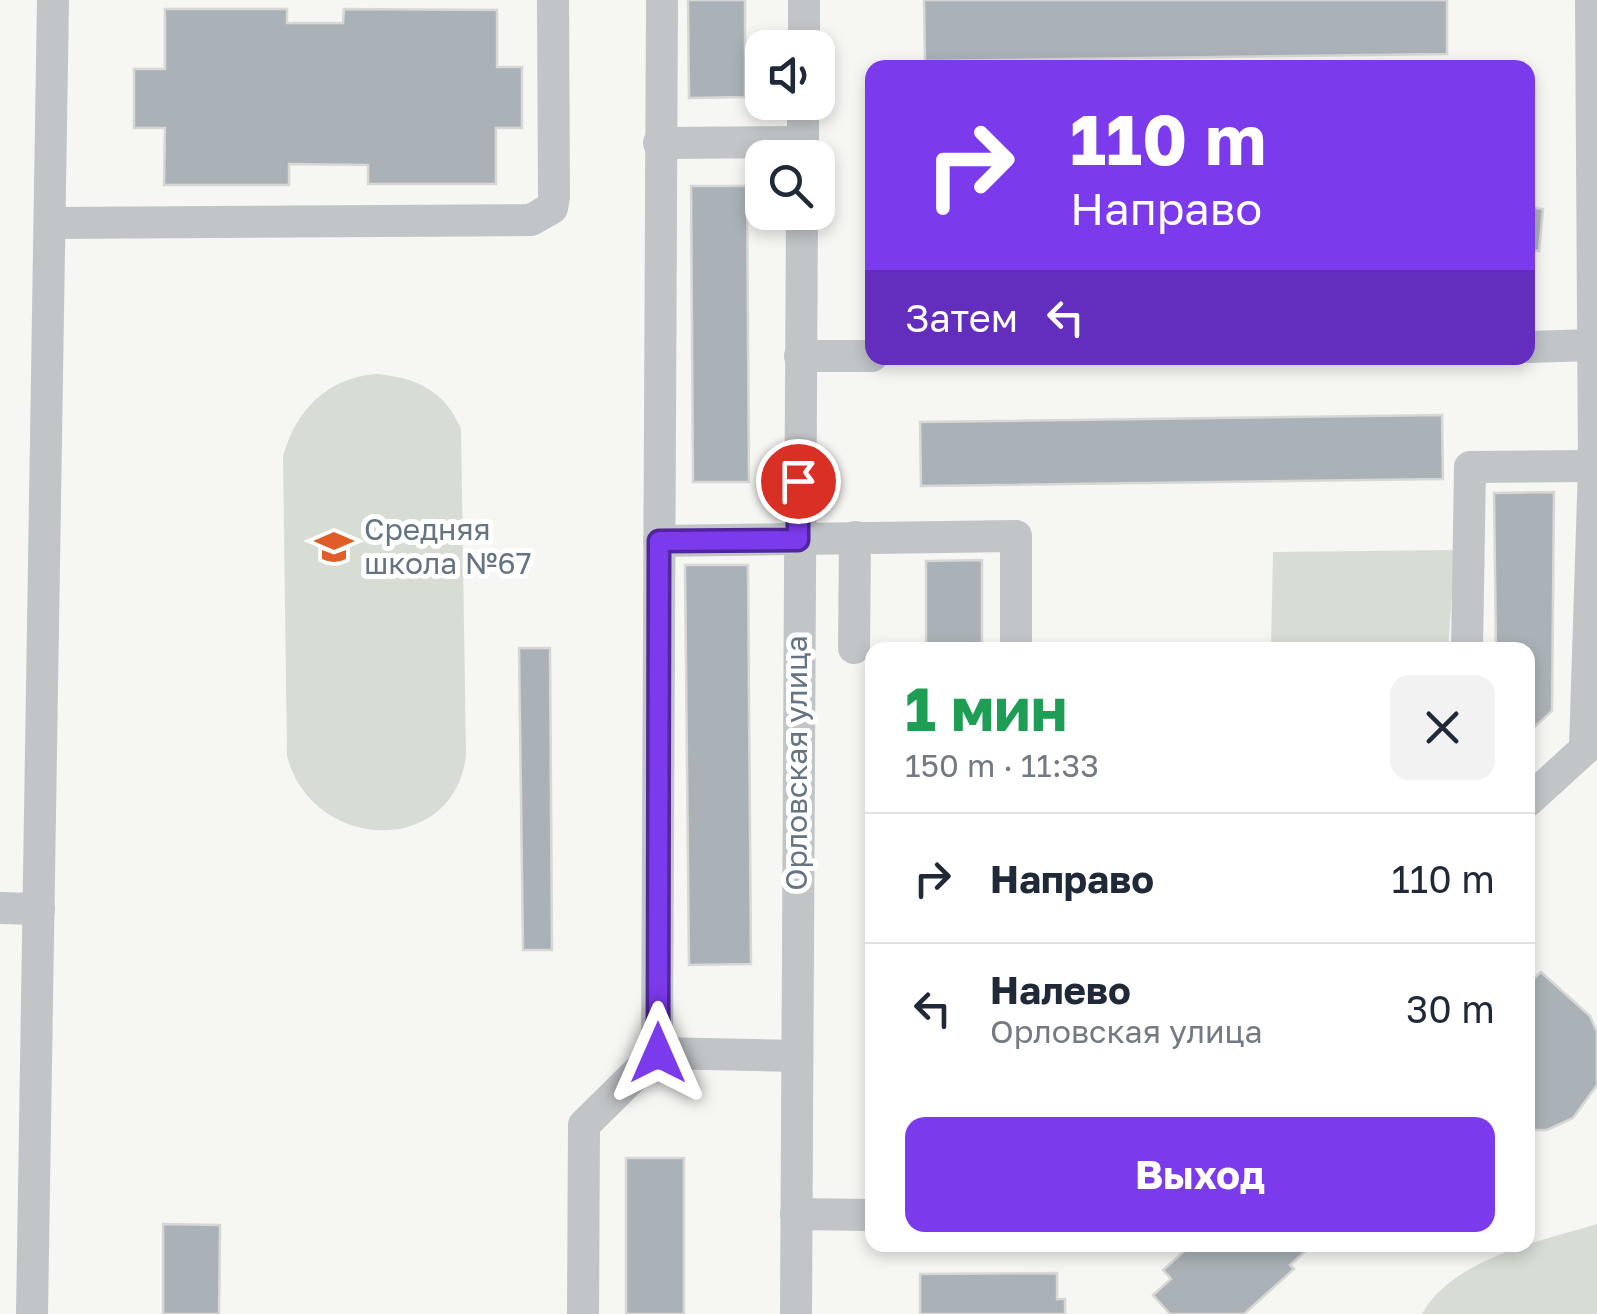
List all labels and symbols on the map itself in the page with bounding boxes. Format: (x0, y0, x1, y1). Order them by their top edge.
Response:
pin (756, 439, 841, 524)
place label: Средняя школа №67 (364, 511, 532, 581)
school or university icon: Средняя школа №67 (313, 526, 355, 568)
street label: Орловская улица (778, 635, 814, 891)
position arrow (606, 1001, 710, 1105)

